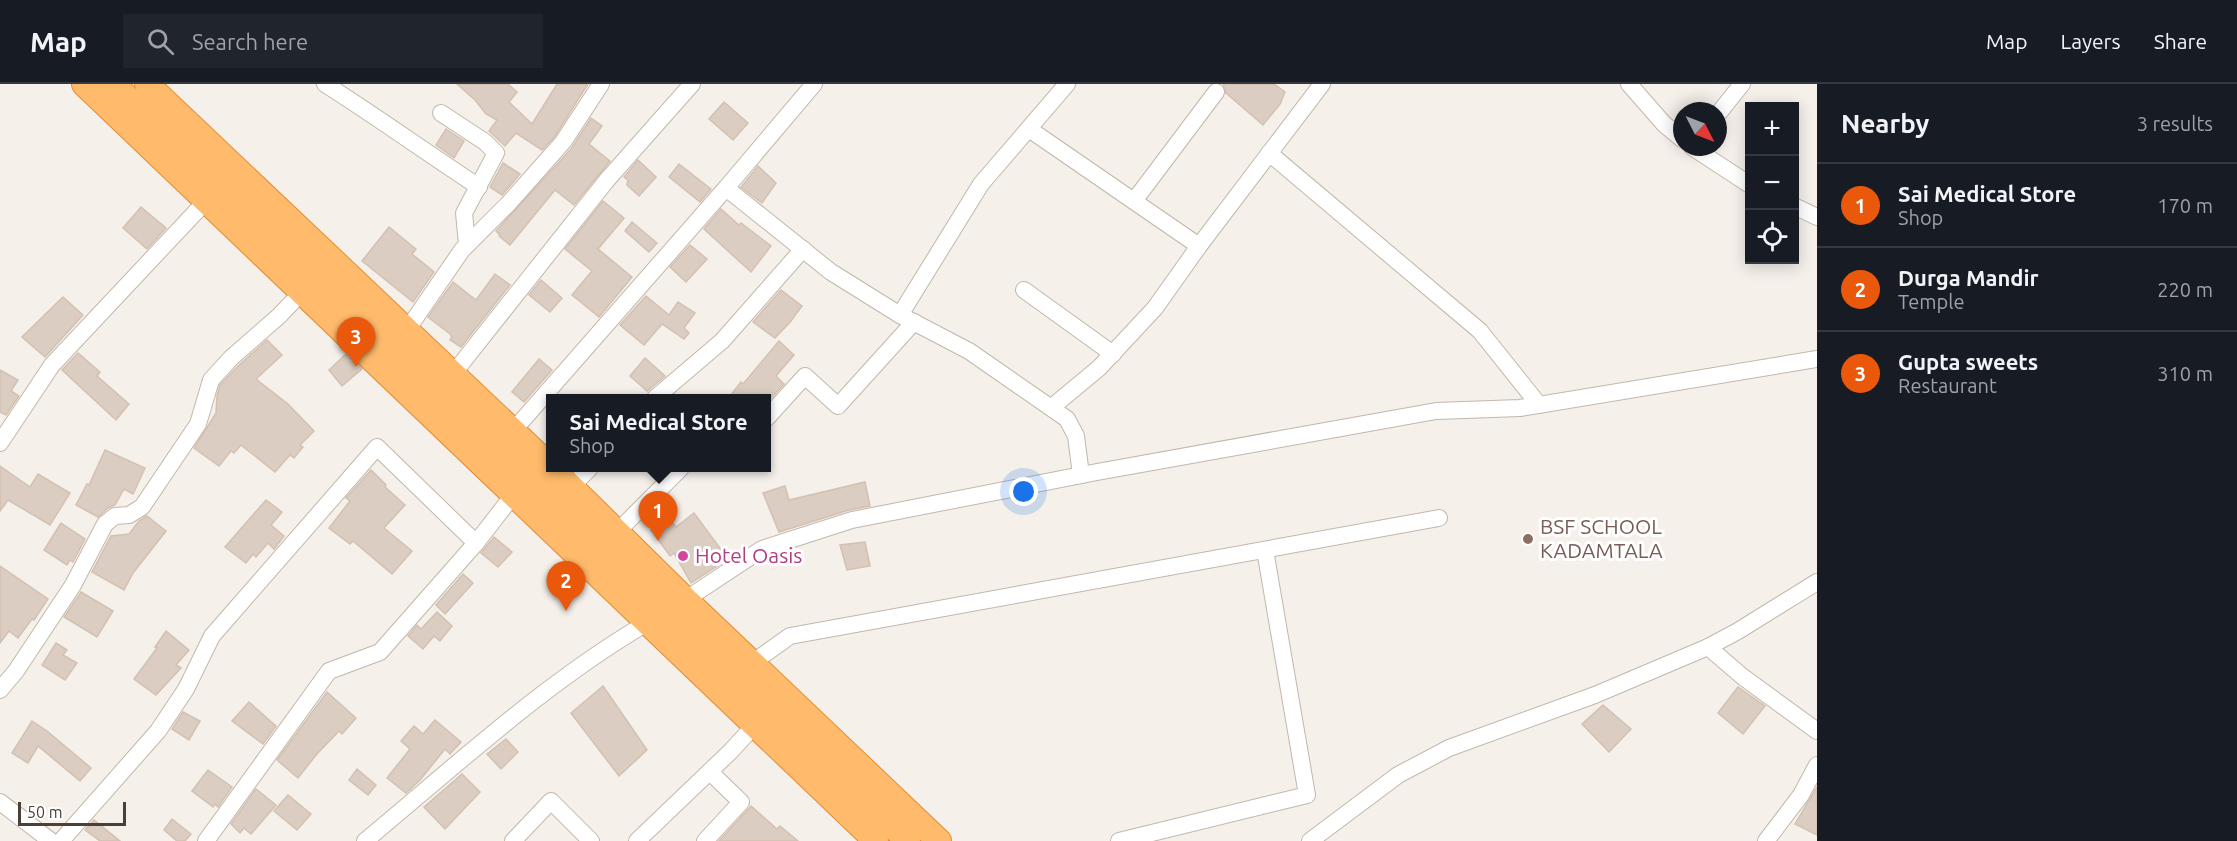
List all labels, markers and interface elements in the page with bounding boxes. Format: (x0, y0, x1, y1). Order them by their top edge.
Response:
search box (123, 14, 543, 68)
icon: search (144, 25, 177, 58)
text: Map (30, 26, 87, 57)
text: Search here (192, 29, 308, 54)
text: Map (1986, 29, 2027, 53)
text: Layers (2060, 29, 2121, 53)
text: Share (2154, 29, 2207, 53)
north arrow (1673, 102, 1727, 156)
map controls (1745, 102, 1799, 264)
button: + (1745, 102, 1799, 156)
text: Nearby (1841, 109, 1929, 138)
text: 3 results (2137, 112, 2213, 135)
button: − (1745, 156, 1799, 210)
text: Sai Medical Store (1898, 181, 2076, 206)
text: 1 (1855, 194, 1866, 217)
text: 170 m (2157, 194, 2213, 217)
text: Shop (1898, 206, 1943, 229)
button: locate (1745, 210, 1799, 264)
text: Durga Mandir (1898, 265, 2039, 290)
text: 2 (1855, 278, 1866, 301)
text: 220 m (2157, 278, 2213, 301)
text: Temple (1898, 290, 1964, 313)
pin: 3 (336, 318, 376, 367)
text: Gupta sweets (1898, 349, 2038, 374)
text: 3 (1855, 362, 1866, 385)
text: 310 m (2157, 362, 2213, 385)
text: Restaurant (1898, 374, 1997, 397)
popup (546, 394, 771, 472)
text: Sai Medical Store (569, 409, 748, 434)
text: Shop (569, 434, 615, 457)
your location (1009, 477, 1038, 506)
pin: 1 (638, 492, 678, 541)
place label: BSF SCHOOL KADAMTALA (1540, 514, 1663, 562)
marker: BSF SCHOOL KADAMTALA (1521, 532, 1535, 546)
place label: Hotel Oasis (695, 543, 802, 567)
marker: Hotel Oasis (676, 549, 690, 563)
pin: 2 (546, 562, 586, 611)
scale bar (18, 799, 126, 826)
text: 50 m (27, 803, 63, 821)

